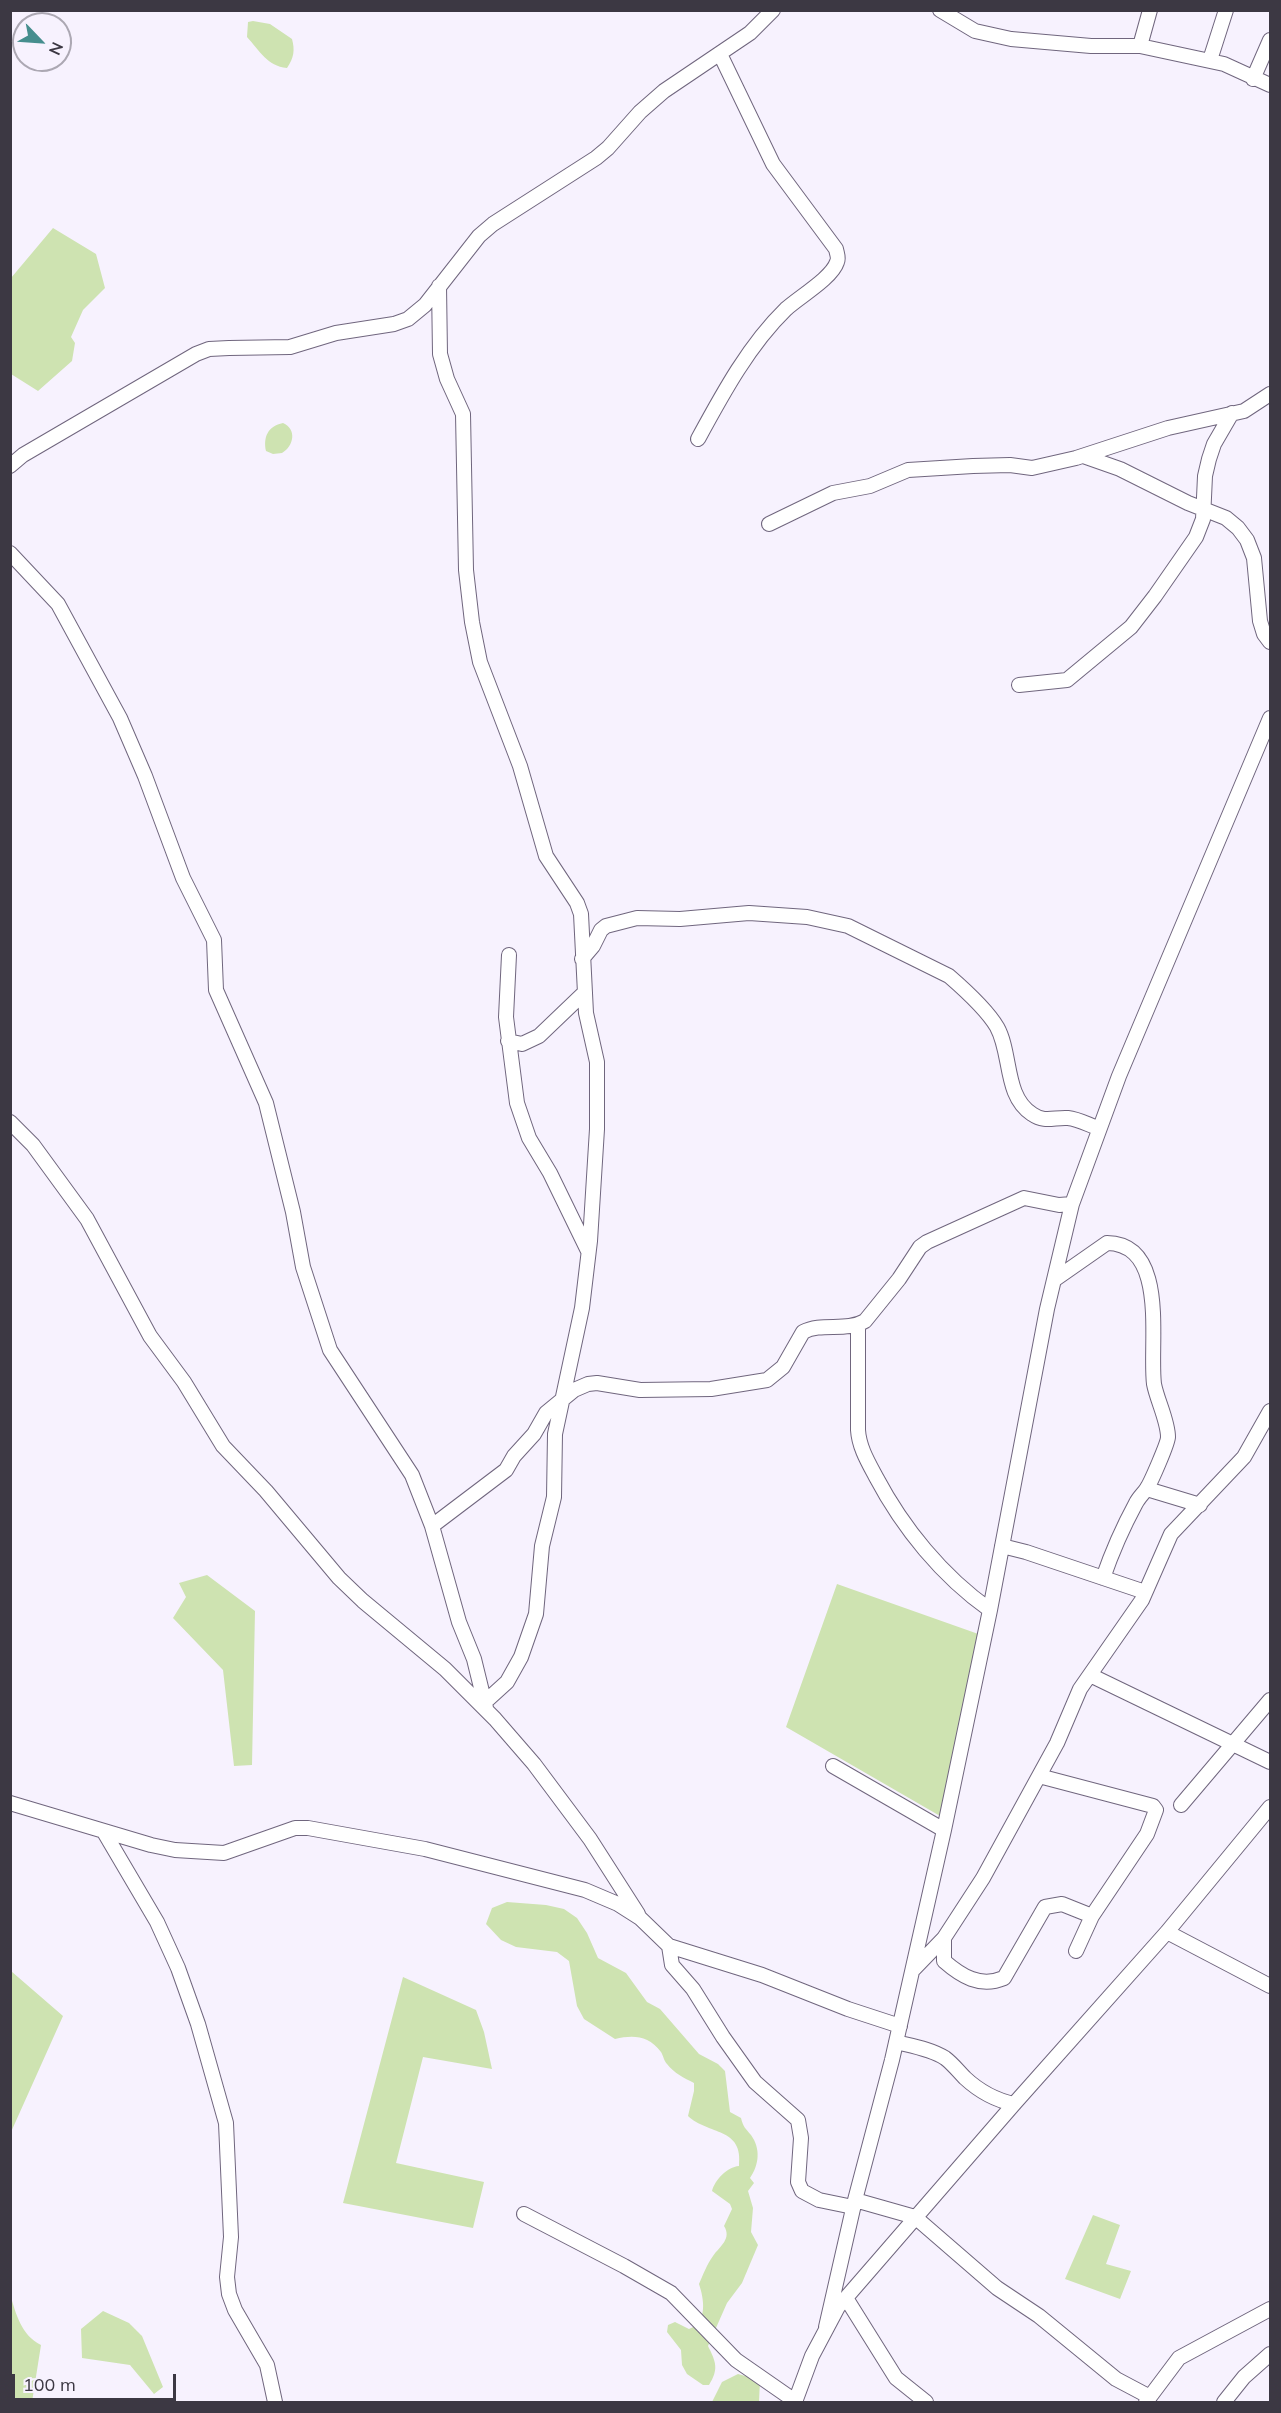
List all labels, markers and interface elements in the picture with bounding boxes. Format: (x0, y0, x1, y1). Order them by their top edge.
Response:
north arrow (12, 12, 72, 72)
text: N (45, 39, 68, 58)
scale bar (15, 2362, 178, 2400)
text: 100 m (23, 2373, 76, 2396)

